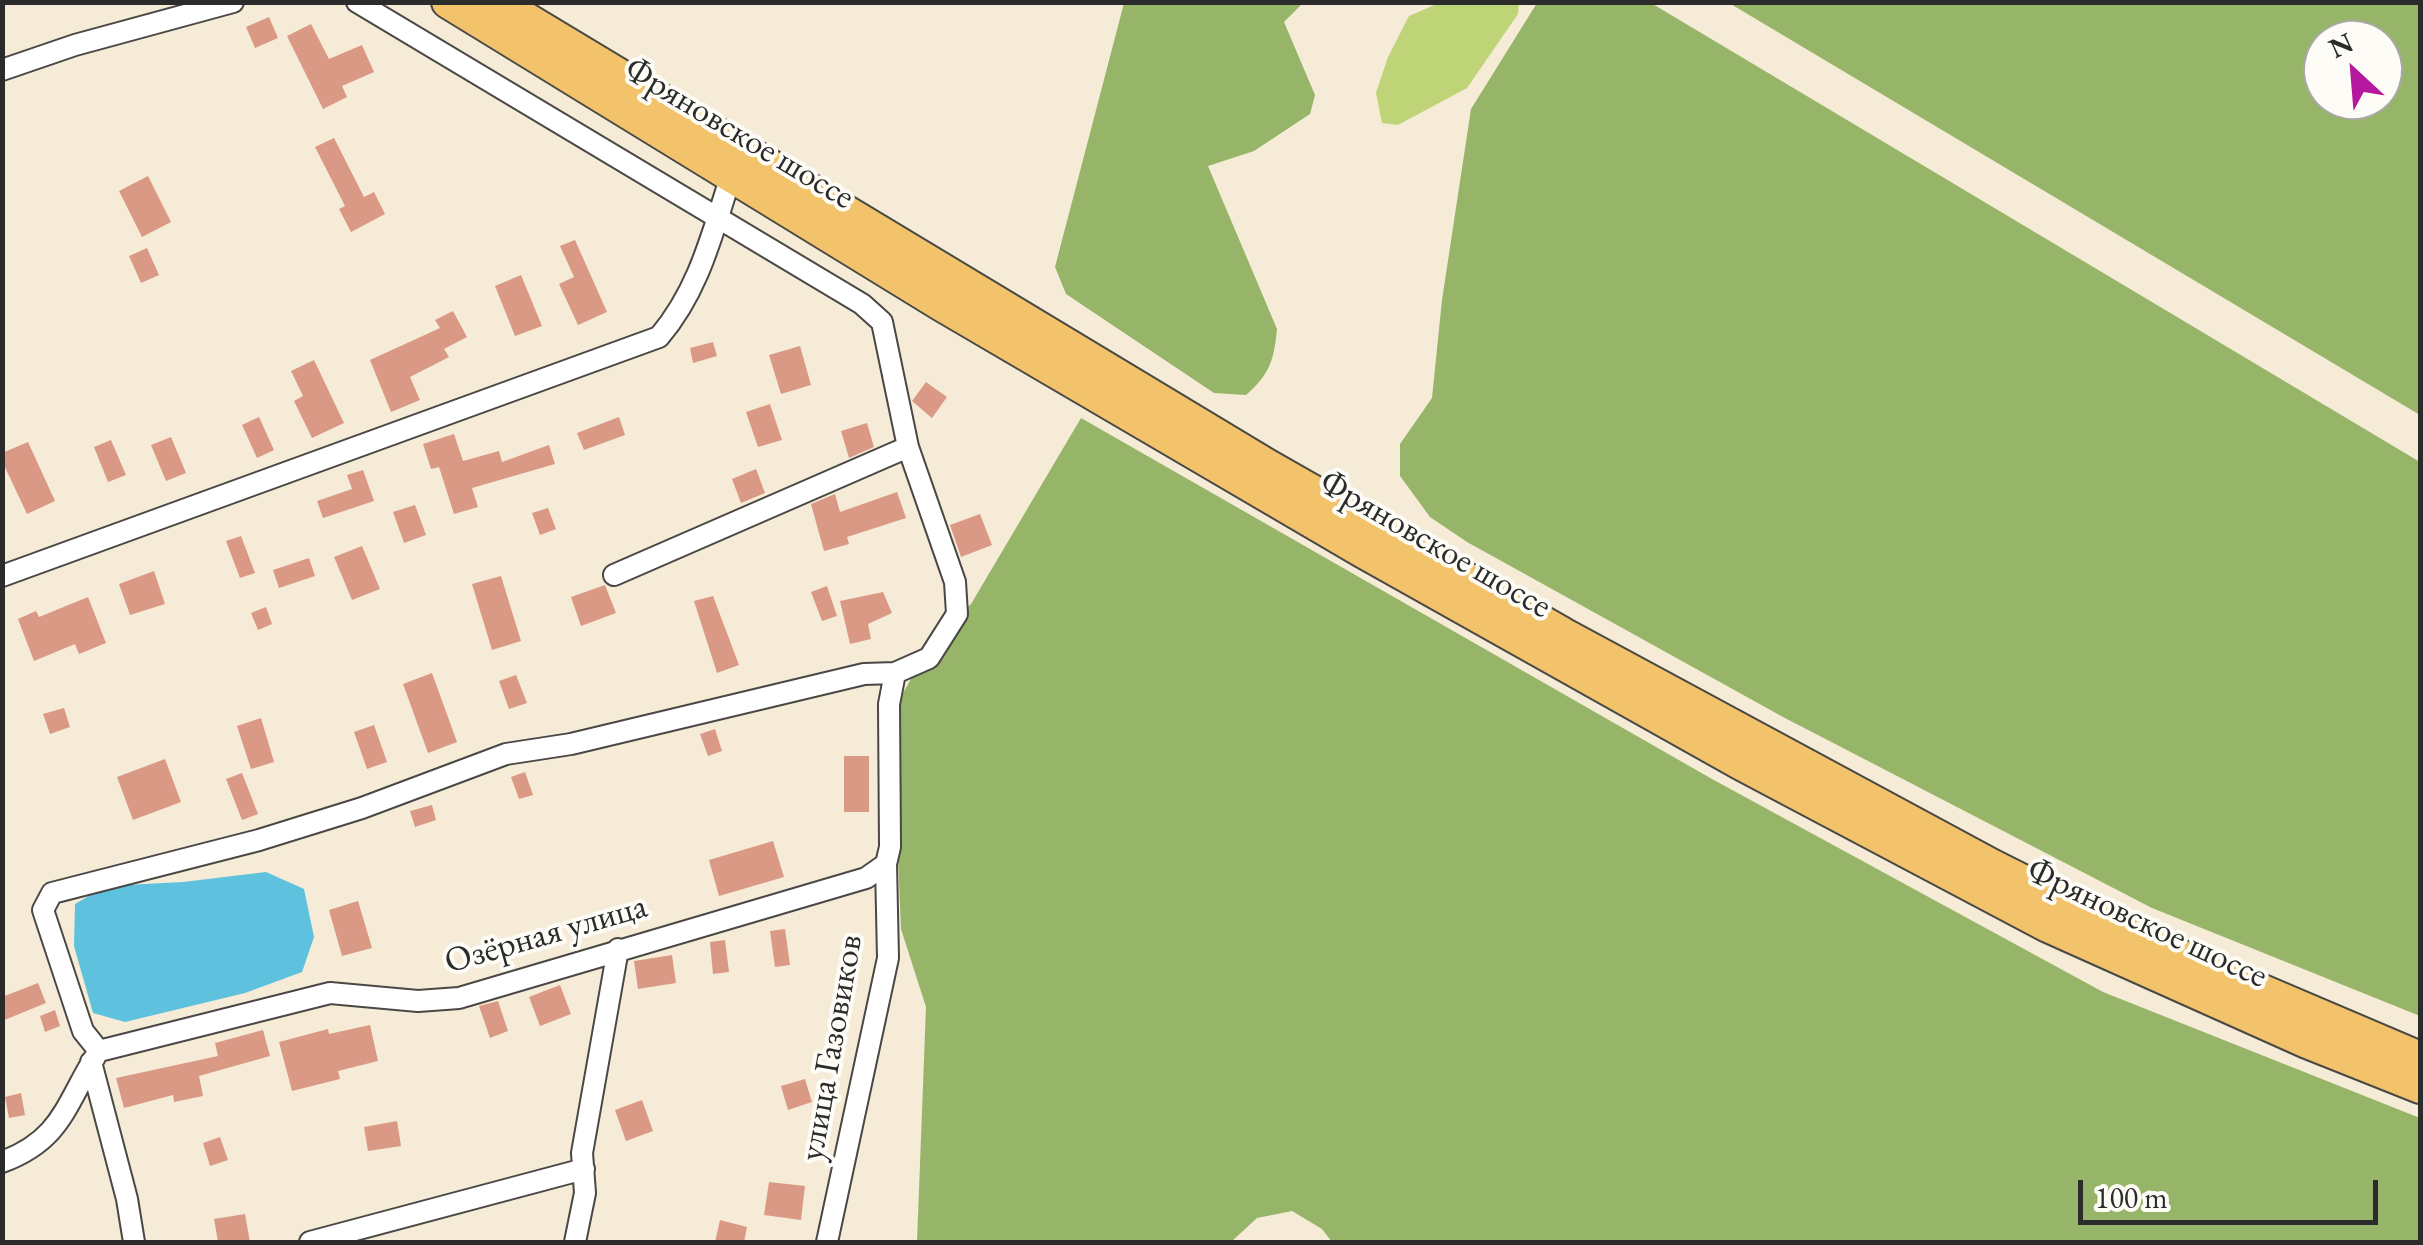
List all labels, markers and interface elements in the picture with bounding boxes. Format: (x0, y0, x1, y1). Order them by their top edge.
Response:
north arrow (2303, 20, 2403, 120)
text: N (2323, 24, 2359, 66)
street label: Фряновское шоссе (617, 49, 861, 219)
street label: Фряновское шоссе (1312, 462, 1558, 628)
street label: Фряновское шоссе (2020, 850, 2274, 998)
street label: Озёрная улица (440, 886, 652, 984)
street label: улица Газовиков (791, 932, 873, 1164)
scale bar (2083, 1160, 2383, 1222)
text: 100 m (2095, 1178, 2168, 1217)

